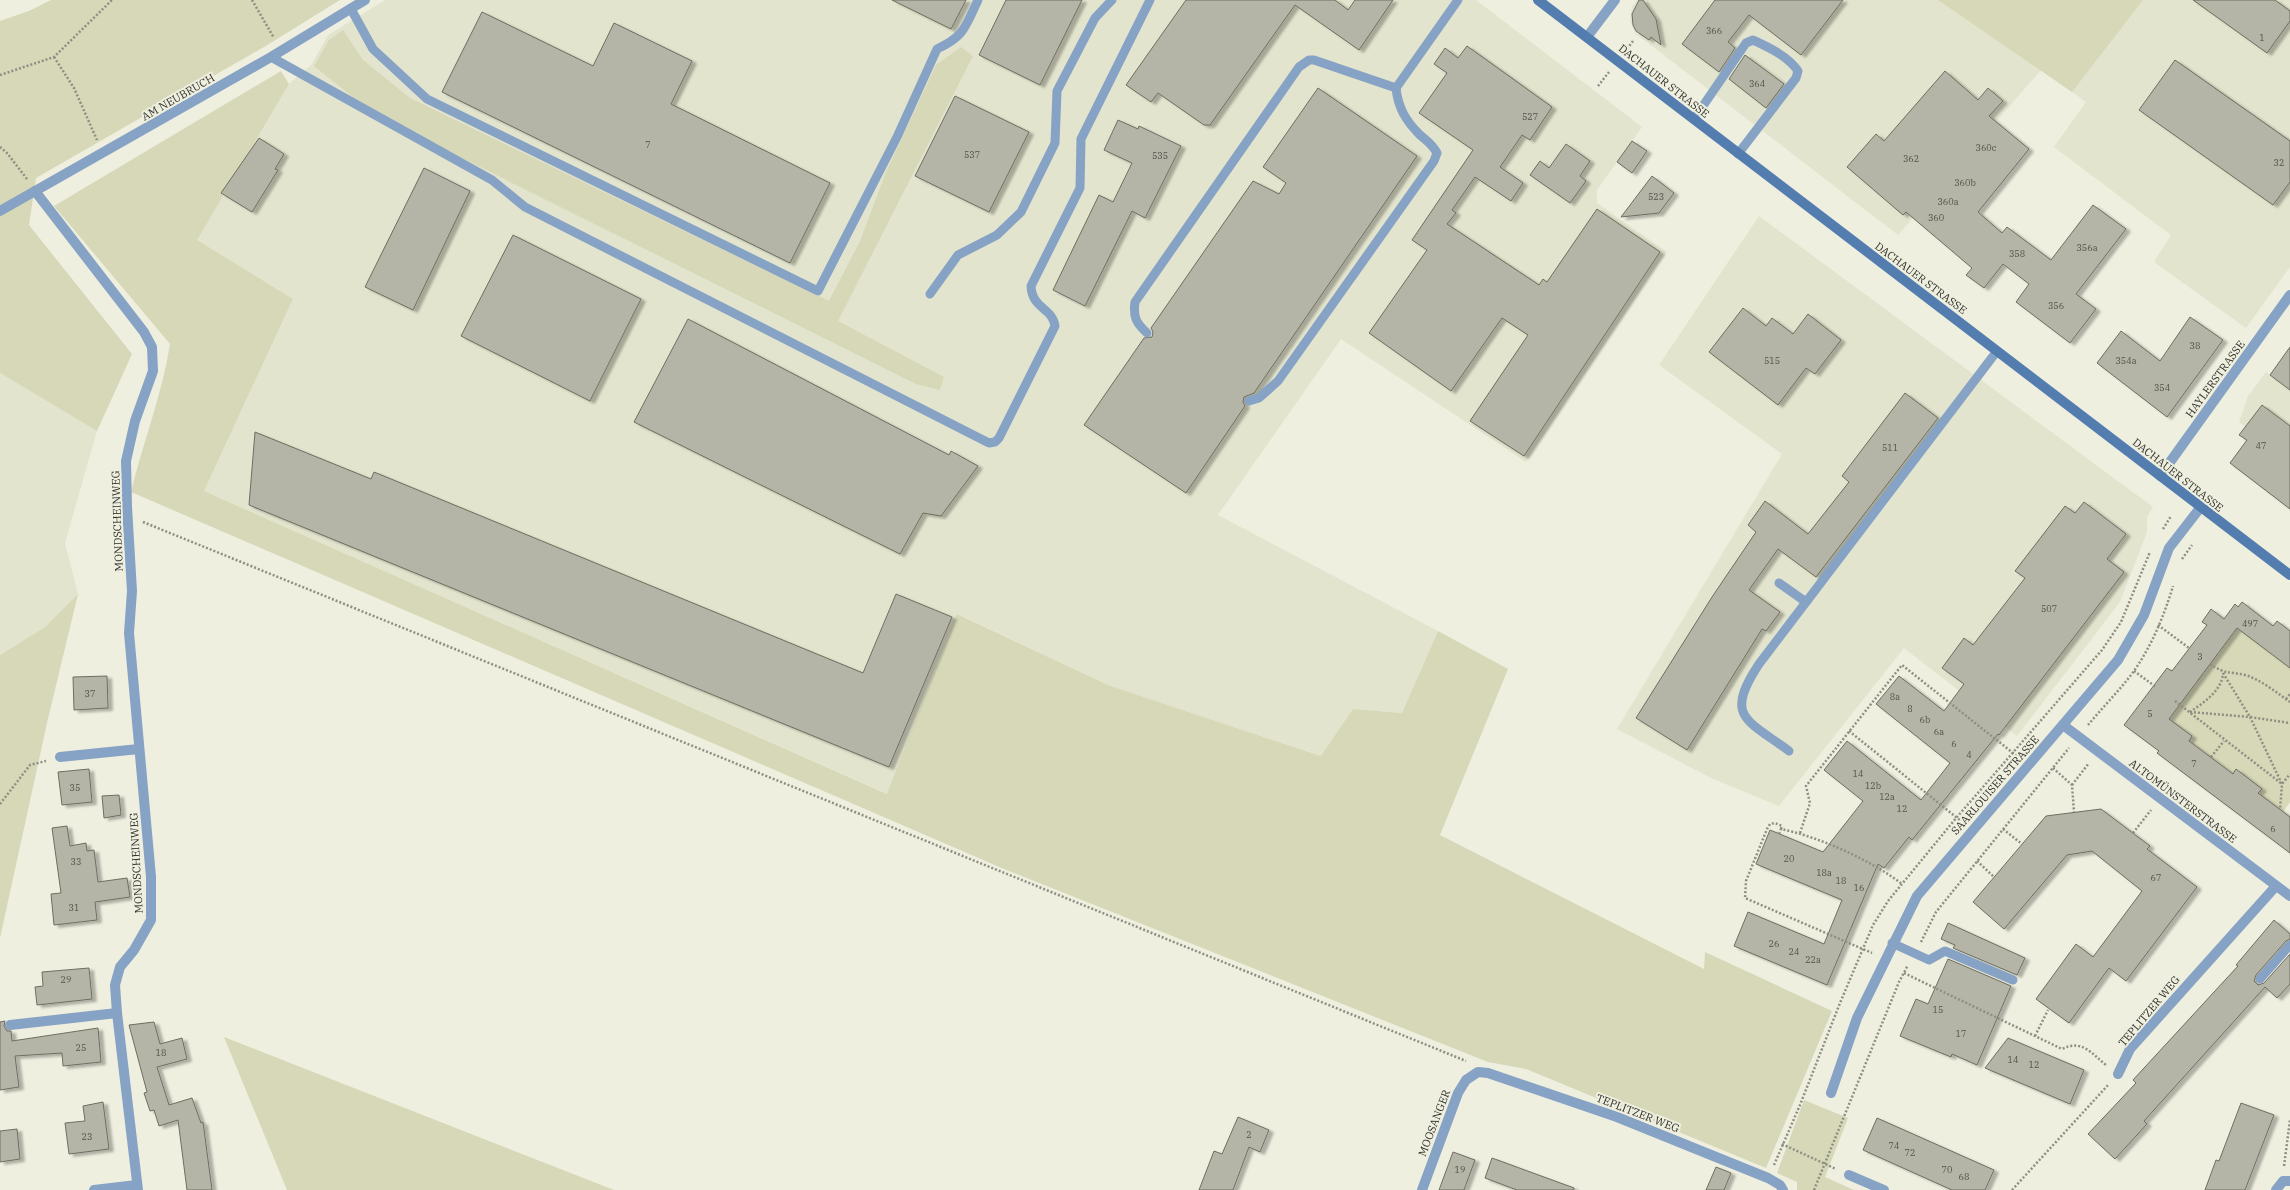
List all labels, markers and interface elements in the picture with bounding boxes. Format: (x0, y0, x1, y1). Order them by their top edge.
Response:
house number: 366 (1706, 25, 1722, 36)
house number: 1 (2259, 32, 2265, 43)
street label: DACHAUER STRASSE (1616, 41, 1712, 121)
street label: AM NEUBRUCH (139, 70, 217, 124)
house number: 364 (1749, 78, 1765, 89)
house number: 527 (1522, 111, 1538, 122)
house number: 7 (645, 139, 651, 150)
house number: 360c (1976, 142, 1997, 153)
house number: 537 (964, 149, 980, 160)
house number: 535 (1152, 150, 1168, 161)
house number: 362 (1903, 153, 1919, 164)
house number: 32 (2274, 157, 2284, 168)
house number: 360b (1954, 177, 1976, 188)
house number: 523 (1648, 191, 1664, 202)
house number: 360a (1937, 196, 1959, 207)
house number: 360 (1928, 212, 1944, 223)
street label: DACHAUER STRASSE (1872, 239, 1970, 317)
house number: 356a (2076, 242, 2098, 253)
house number: 358 (2009, 248, 2025, 259)
house number: 356 (2048, 300, 2064, 311)
street label: HAYLERSTRASSE (2182, 338, 2248, 420)
house number: 38 (2190, 340, 2200, 351)
house number: 515 (1764, 355, 1780, 366)
house number: 354a (2115, 355, 2137, 366)
house number: 354 (2154, 382, 2170, 393)
street label: DACHAUER STRASSE (2130, 435, 2226, 515)
house number: 47 (2256, 440, 2266, 451)
house number: 511 (1882, 442, 1898, 453)
street label: MONDSCHEINWEG (108, 470, 126, 572)
house number: 507 (2041, 603, 2057, 614)
house number: 497 (2242, 618, 2258, 629)
house number: 3 (2197, 651, 2203, 662)
house number: 37 (85, 688, 95, 699)
house number: 8a (1890, 691, 1900, 702)
house number: 8 (1907, 703, 1913, 714)
house number: 5 (2147, 708, 2153, 719)
house number: 6b (1920, 714, 1930, 725)
house number: 6a (1934, 726, 1944, 737)
street label: SAARLOUISER STRASSE (1948, 732, 2042, 838)
house number: 6 (1951, 738, 1957, 749)
house number: 4 (1966, 749, 1972, 760)
street label: ALTOMÜNSTERSTRASSE (2127, 756, 2239, 846)
house number: 7 (2191, 758, 2197, 769)
house number: 14 (1853, 768, 1863, 779)
house number: 12b (1865, 780, 1881, 791)
house number: 35 (70, 782, 80, 793)
house number: 12a (1879, 791, 1895, 802)
house number: 12 (1897, 803, 1907, 814)
street label: MONDSCHEINWEG (126, 812, 146, 914)
house number: 6 (2270, 823, 2276, 834)
house number: 20 (1784, 853, 1794, 864)
house number: 33 (71, 856, 81, 867)
house number: 18a (1816, 867, 1832, 878)
house number: 67 (2151, 872, 2161, 883)
house number: 18 (1836, 875, 1846, 886)
house number: 16 (1854, 882, 1864, 893)
house number: 31 (69, 902, 79, 913)
house number: 26 (1769, 938, 1779, 949)
house number: 24 (1789, 946, 1799, 957)
house number: 22a (1805, 954, 1821, 965)
street label: TEPLITZER WEG (2115, 973, 2183, 1049)
house number: 29 (61, 974, 71, 985)
house number: 15 (1933, 1004, 1943, 1015)
house number: 17 (1956, 1028, 1966, 1039)
house number: 25 (76, 1042, 86, 1053)
house number: 18 (156, 1047, 166, 1058)
house number: 14 (2008, 1054, 2018, 1065)
house number: 12 (2029, 1059, 2039, 1070)
street label: MOOSANGER (1415, 1087, 1453, 1158)
street label: TEPLITZER WEG (1594, 1091, 1682, 1135)
house number: 2 (1246, 1129, 1252, 1140)
house number: 23 (82, 1131, 92, 1142)
house number: 74 (1889, 1140, 1899, 1151)
house number: 72 (1905, 1147, 1915, 1158)
house number: 19 (1455, 1164, 1465, 1175)
house number: 70 (1942, 1164, 1952, 1175)
house number: 68 (1959, 1171, 1969, 1182)

